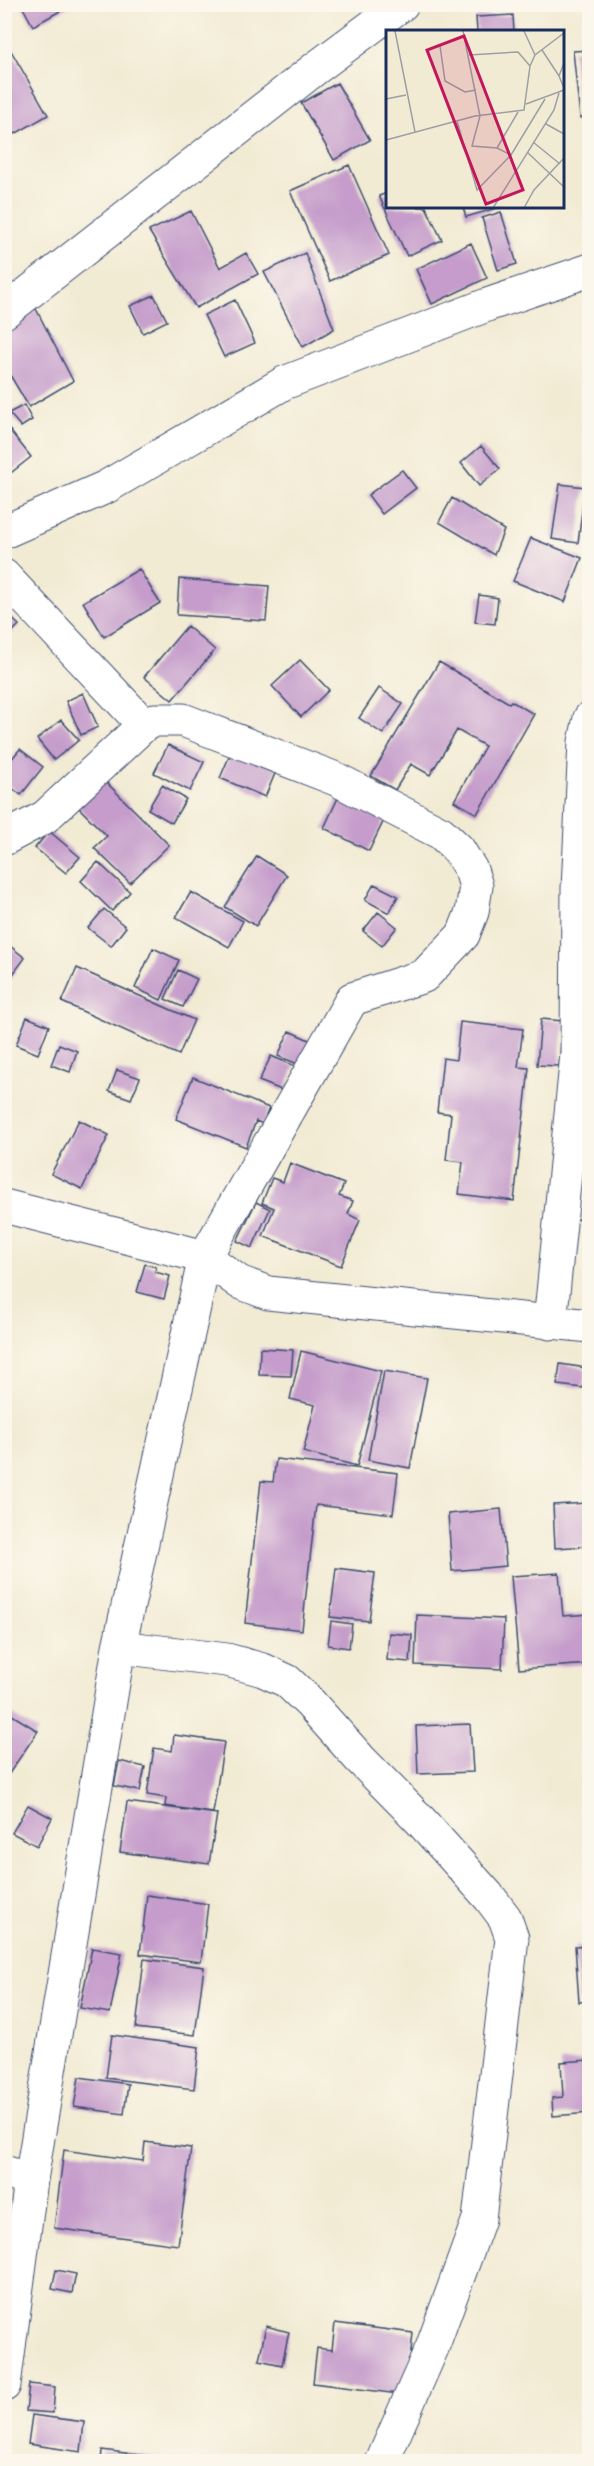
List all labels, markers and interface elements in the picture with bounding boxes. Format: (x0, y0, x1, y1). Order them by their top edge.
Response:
inset map (386, 30, 564, 208)

